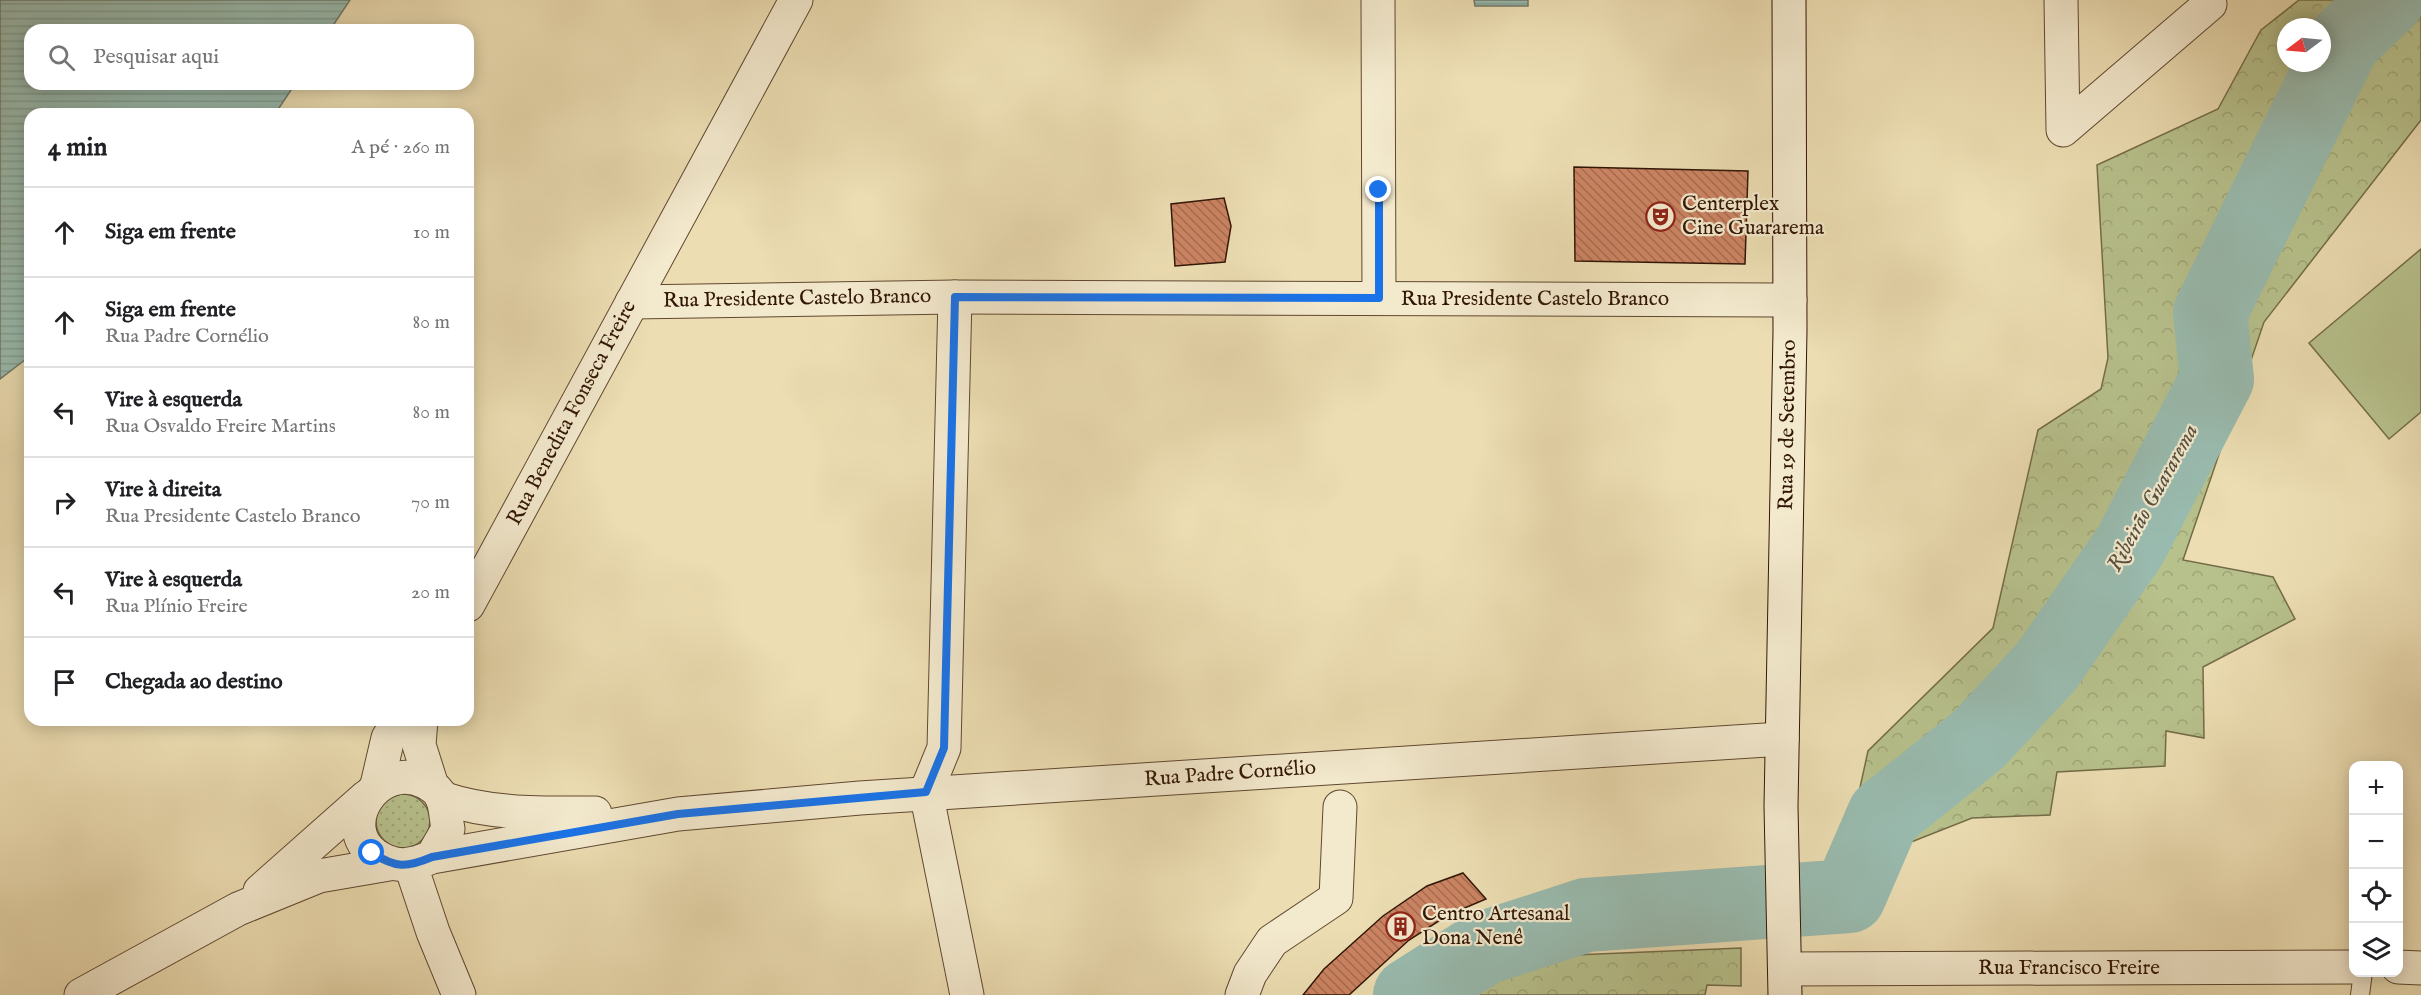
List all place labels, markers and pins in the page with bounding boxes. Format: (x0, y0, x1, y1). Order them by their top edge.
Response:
place label: Centerplex Cine Guararema (1682, 191, 1825, 242)
theatre icon: Centerplex Cine Guararema (1645, 200, 1677, 232)
place label: Centro Artesanal Dona Nenê (1422, 901, 1570, 952)
building icon: Centro Artesanal Dona Nenê (1385, 910, 1417, 942)

